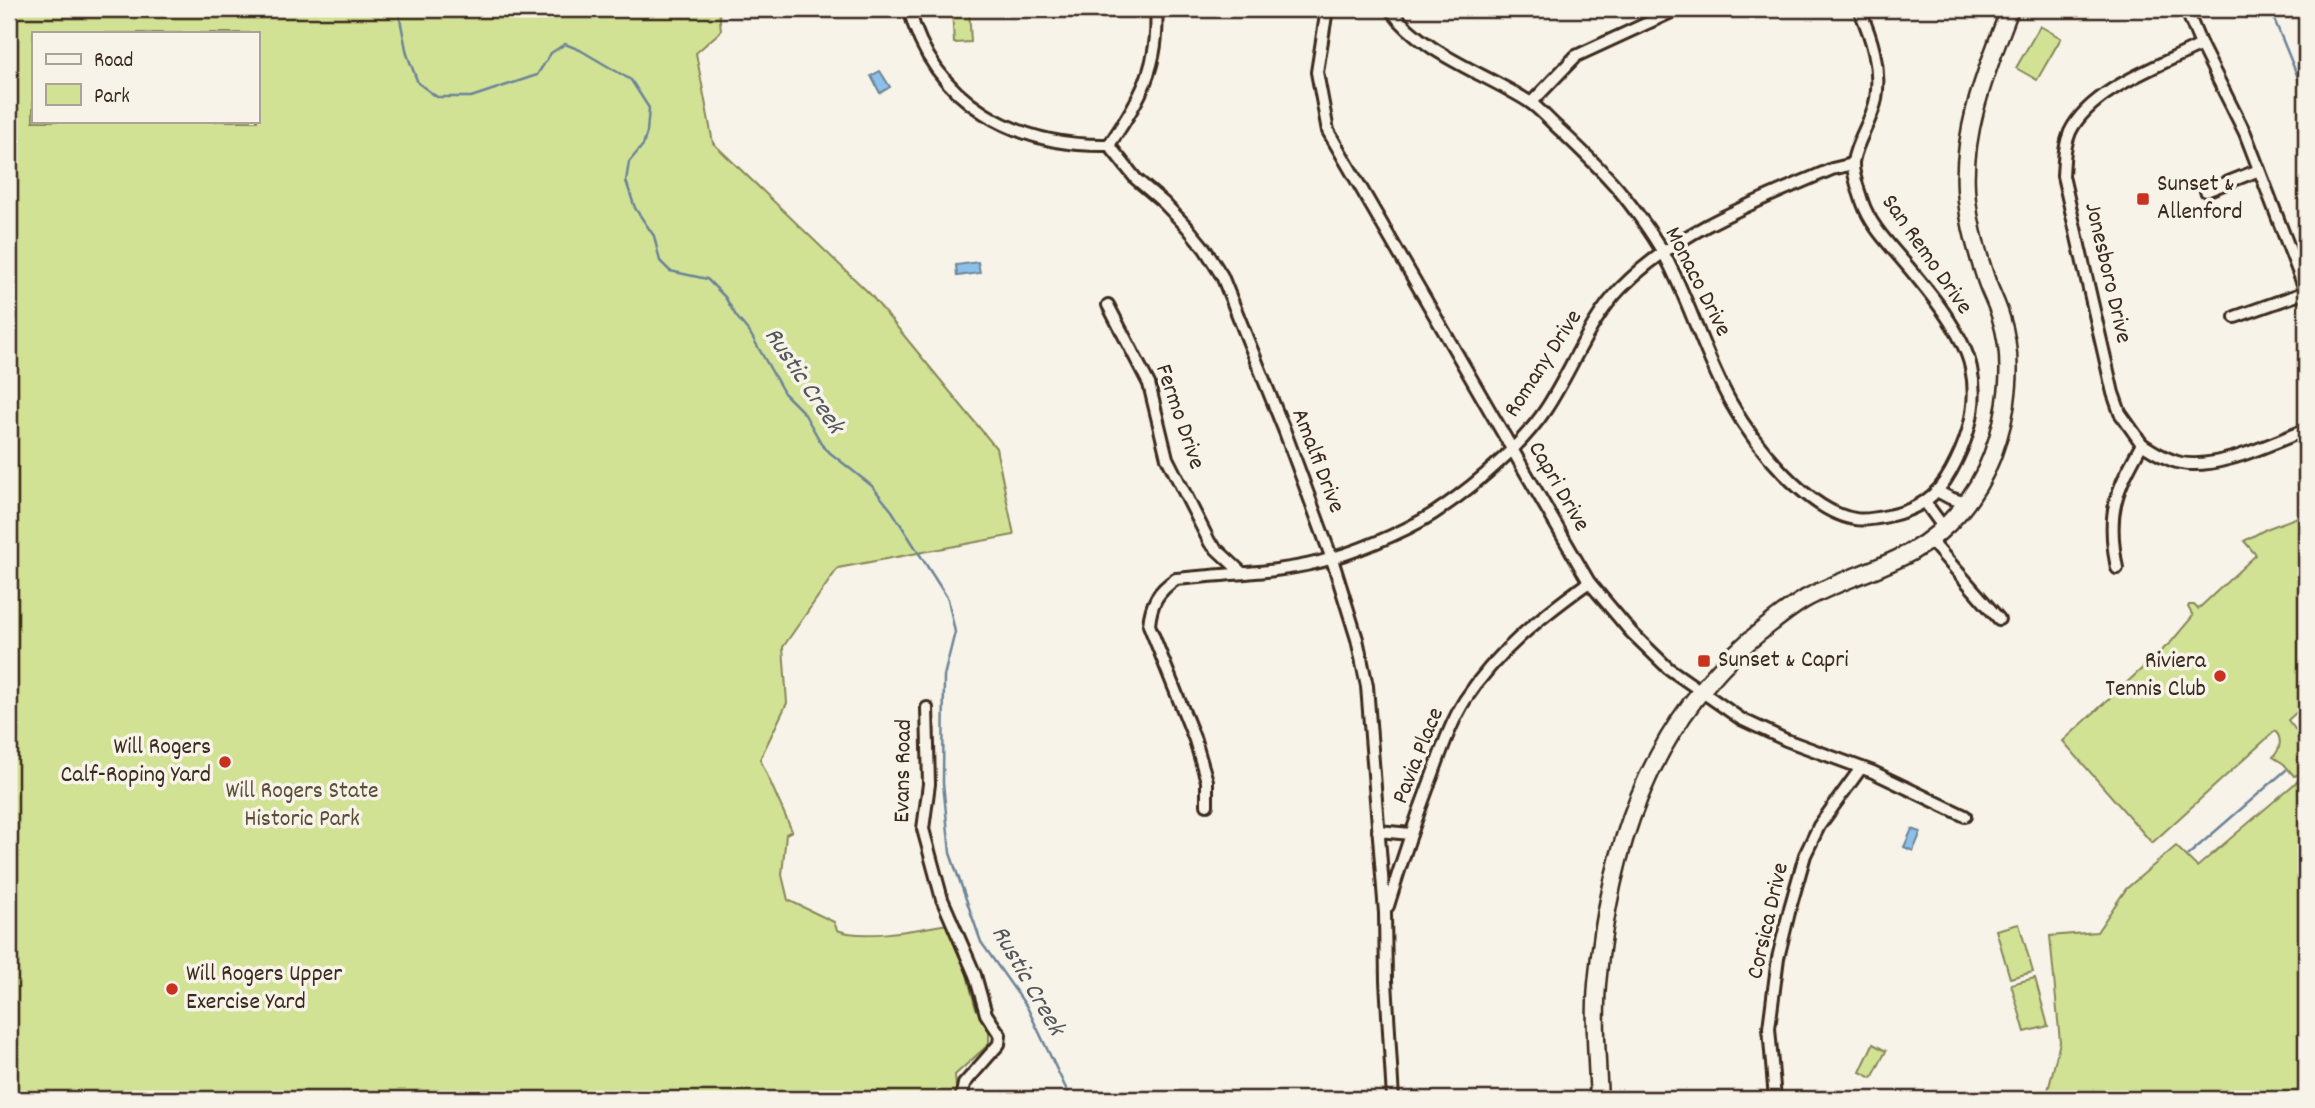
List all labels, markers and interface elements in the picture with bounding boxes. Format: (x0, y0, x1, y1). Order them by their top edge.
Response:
legend (32, 32, 259, 122)
text: Road (94, 47, 133, 77)
text: Park (94, 83, 130, 113)
place label: Sunset & Allenford (2157, 168, 2242, 230)
street label: San Remo Drive (1872, 188, 1980, 322)
marker: Sunset & Allenford (2135, 191, 2151, 207)
street label: Jonesboro Drive (2074, 199, 2140, 347)
street label: Monaco Drive (1655, 221, 1739, 343)
street label: Romany Drive (1496, 303, 1592, 425)
water label: Rustic Creek (754, 320, 854, 444)
street label: Fermo Drive (1145, 360, 1213, 474)
street label: Amalfi Drive (1282, 404, 1352, 518)
street label: Capri Drive (1518, 436, 1598, 538)
place label: Sunset & Capri (1718, 644, 1849, 678)
place label: Riviera Tennis Club (2105, 645, 2207, 707)
marker: Sunset & Capri (1696, 653, 1712, 669)
marker: Riviera Tennis Club (2212, 668, 2228, 684)
street label: Pavia Place (1384, 703, 1454, 809)
street label: Evans Road (886, 719, 922, 823)
place label: Will Rogers Calf-Roping Yard (60, 731, 211, 793)
marker: Will Rogers Calf-Roping Yard (217, 754, 233, 770)
park label: Will Rogers State Historic Park (225, 775, 379, 837)
street label: Corsica Drive (1739, 859, 1799, 983)
water label: Rustic Creek (981, 919, 1075, 1045)
place label: Will Rogers Upper Exercise Yard (186, 958, 342, 1020)
marker: Will Rogers Upper Exercise Yard (164, 981, 180, 997)

